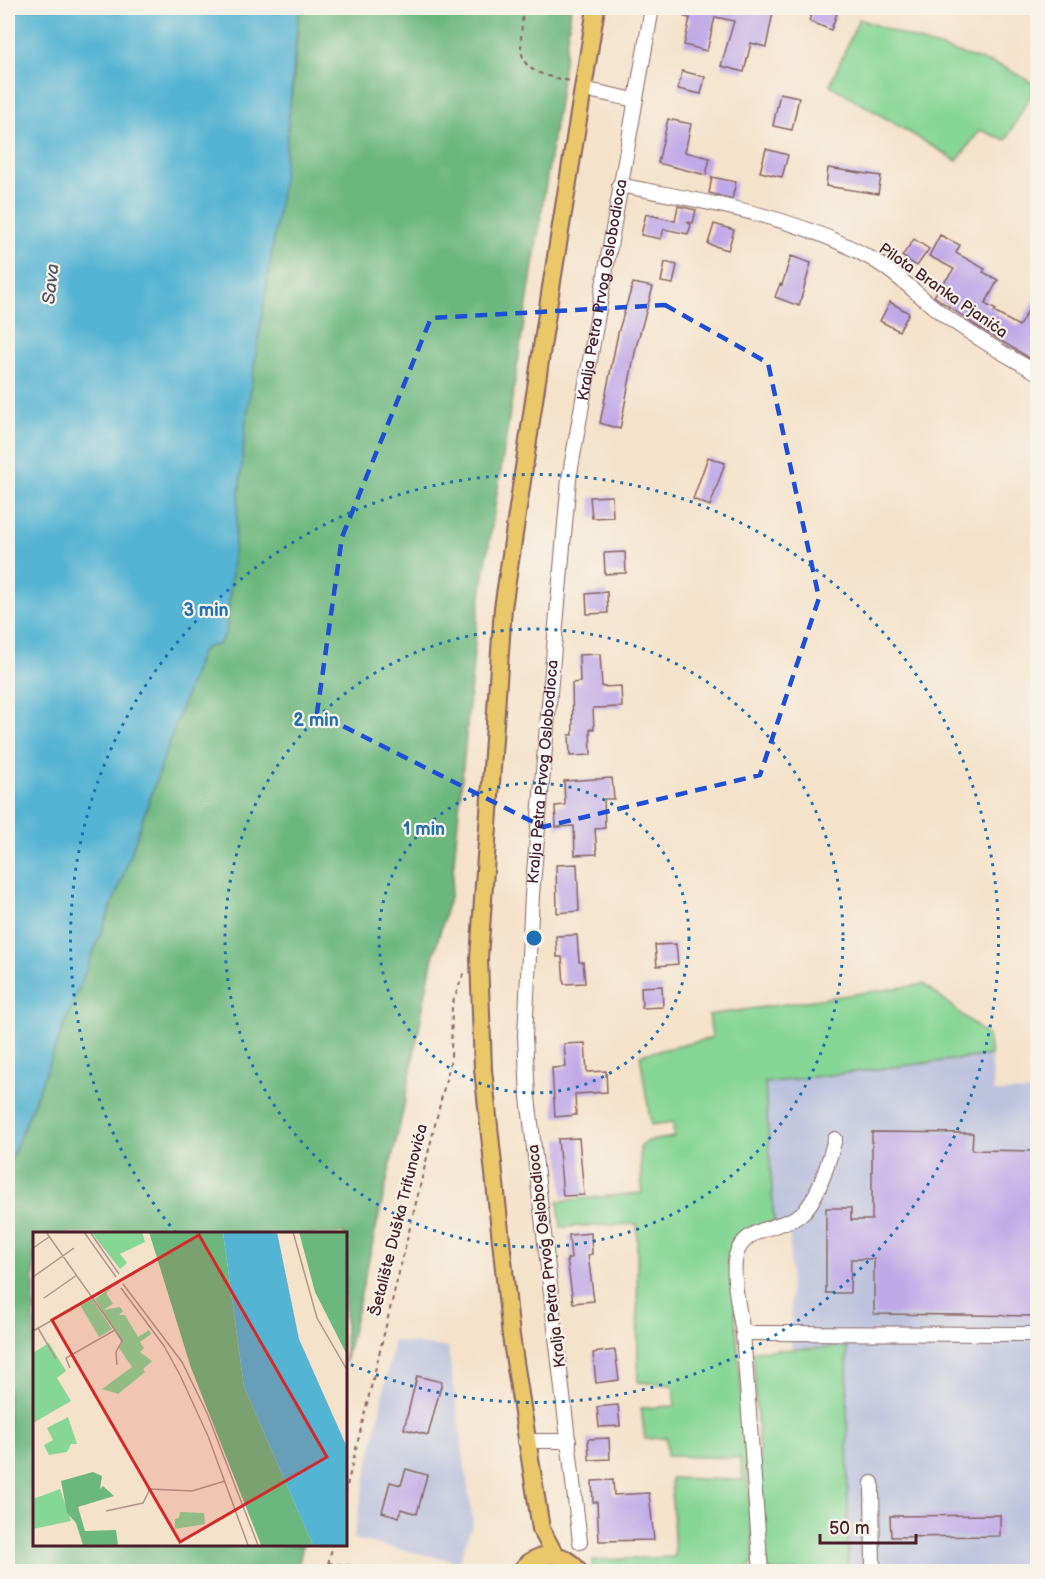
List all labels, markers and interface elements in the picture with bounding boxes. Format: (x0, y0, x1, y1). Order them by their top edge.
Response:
street label: Kralja Petra Prvog Oslobodioca (573, 177, 631, 402)
street label: Pilota Branka Pjanića (875, 239, 1011, 343)
water label: Sava (38, 263, 64, 305)
text: 3 min (183, 600, 229, 621)
street label: Kralja Petra Prvog Oslobodioca (524, 659, 562, 885)
text: 2 min (293, 710, 339, 731)
text: 1 min (403, 819, 445, 840)
centre of rings (524, 928, 544, 948)
street label: Šetalište Duška Trifunovića (364, 1122, 432, 1318)
street label: Kralja Petra Prvog Oslobodioca (524, 1143, 570, 1369)
inset map (33, 1232, 346, 1546)
scale bar (820, 1507, 916, 1545)
text: 50 m (829, 1518, 870, 1539)

